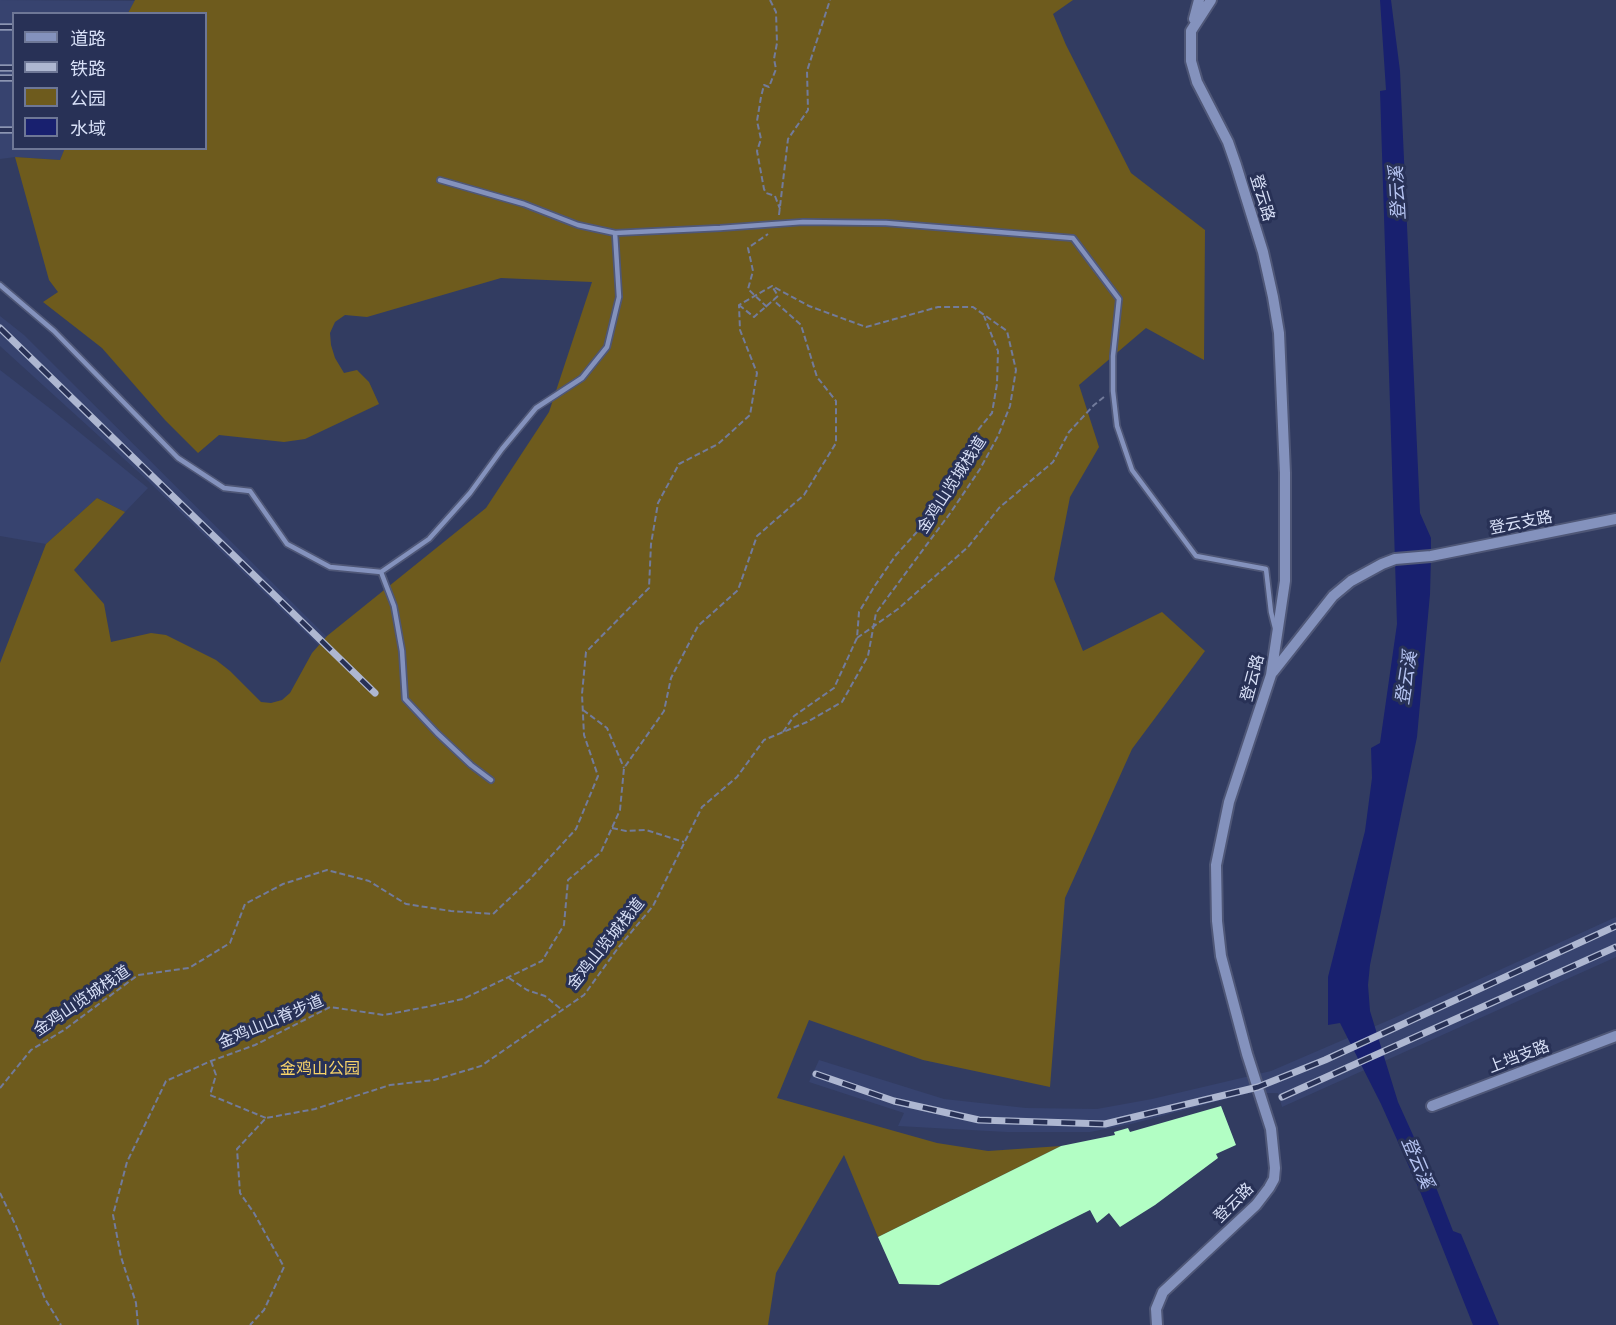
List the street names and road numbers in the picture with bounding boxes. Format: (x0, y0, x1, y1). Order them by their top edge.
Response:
street label: 登云路 (1246, 172, 1278, 224)
street label: 金鸡山览城栈道 (913, 433, 991, 537)
street label: 登云支路 (1488, 507, 1554, 539)
street label: 登云路 (1238, 652, 1268, 704)
street label: 金鸡山览城栈道 (563, 894, 649, 994)
street label: 金鸡山览城栈道 (30, 962, 134, 1040)
street label: 金鸡山山脊步道 (216, 991, 326, 1053)
street label: 上垱支路 (1486, 1037, 1552, 1077)
street label: 登云路 (1210, 1179, 1258, 1227)

